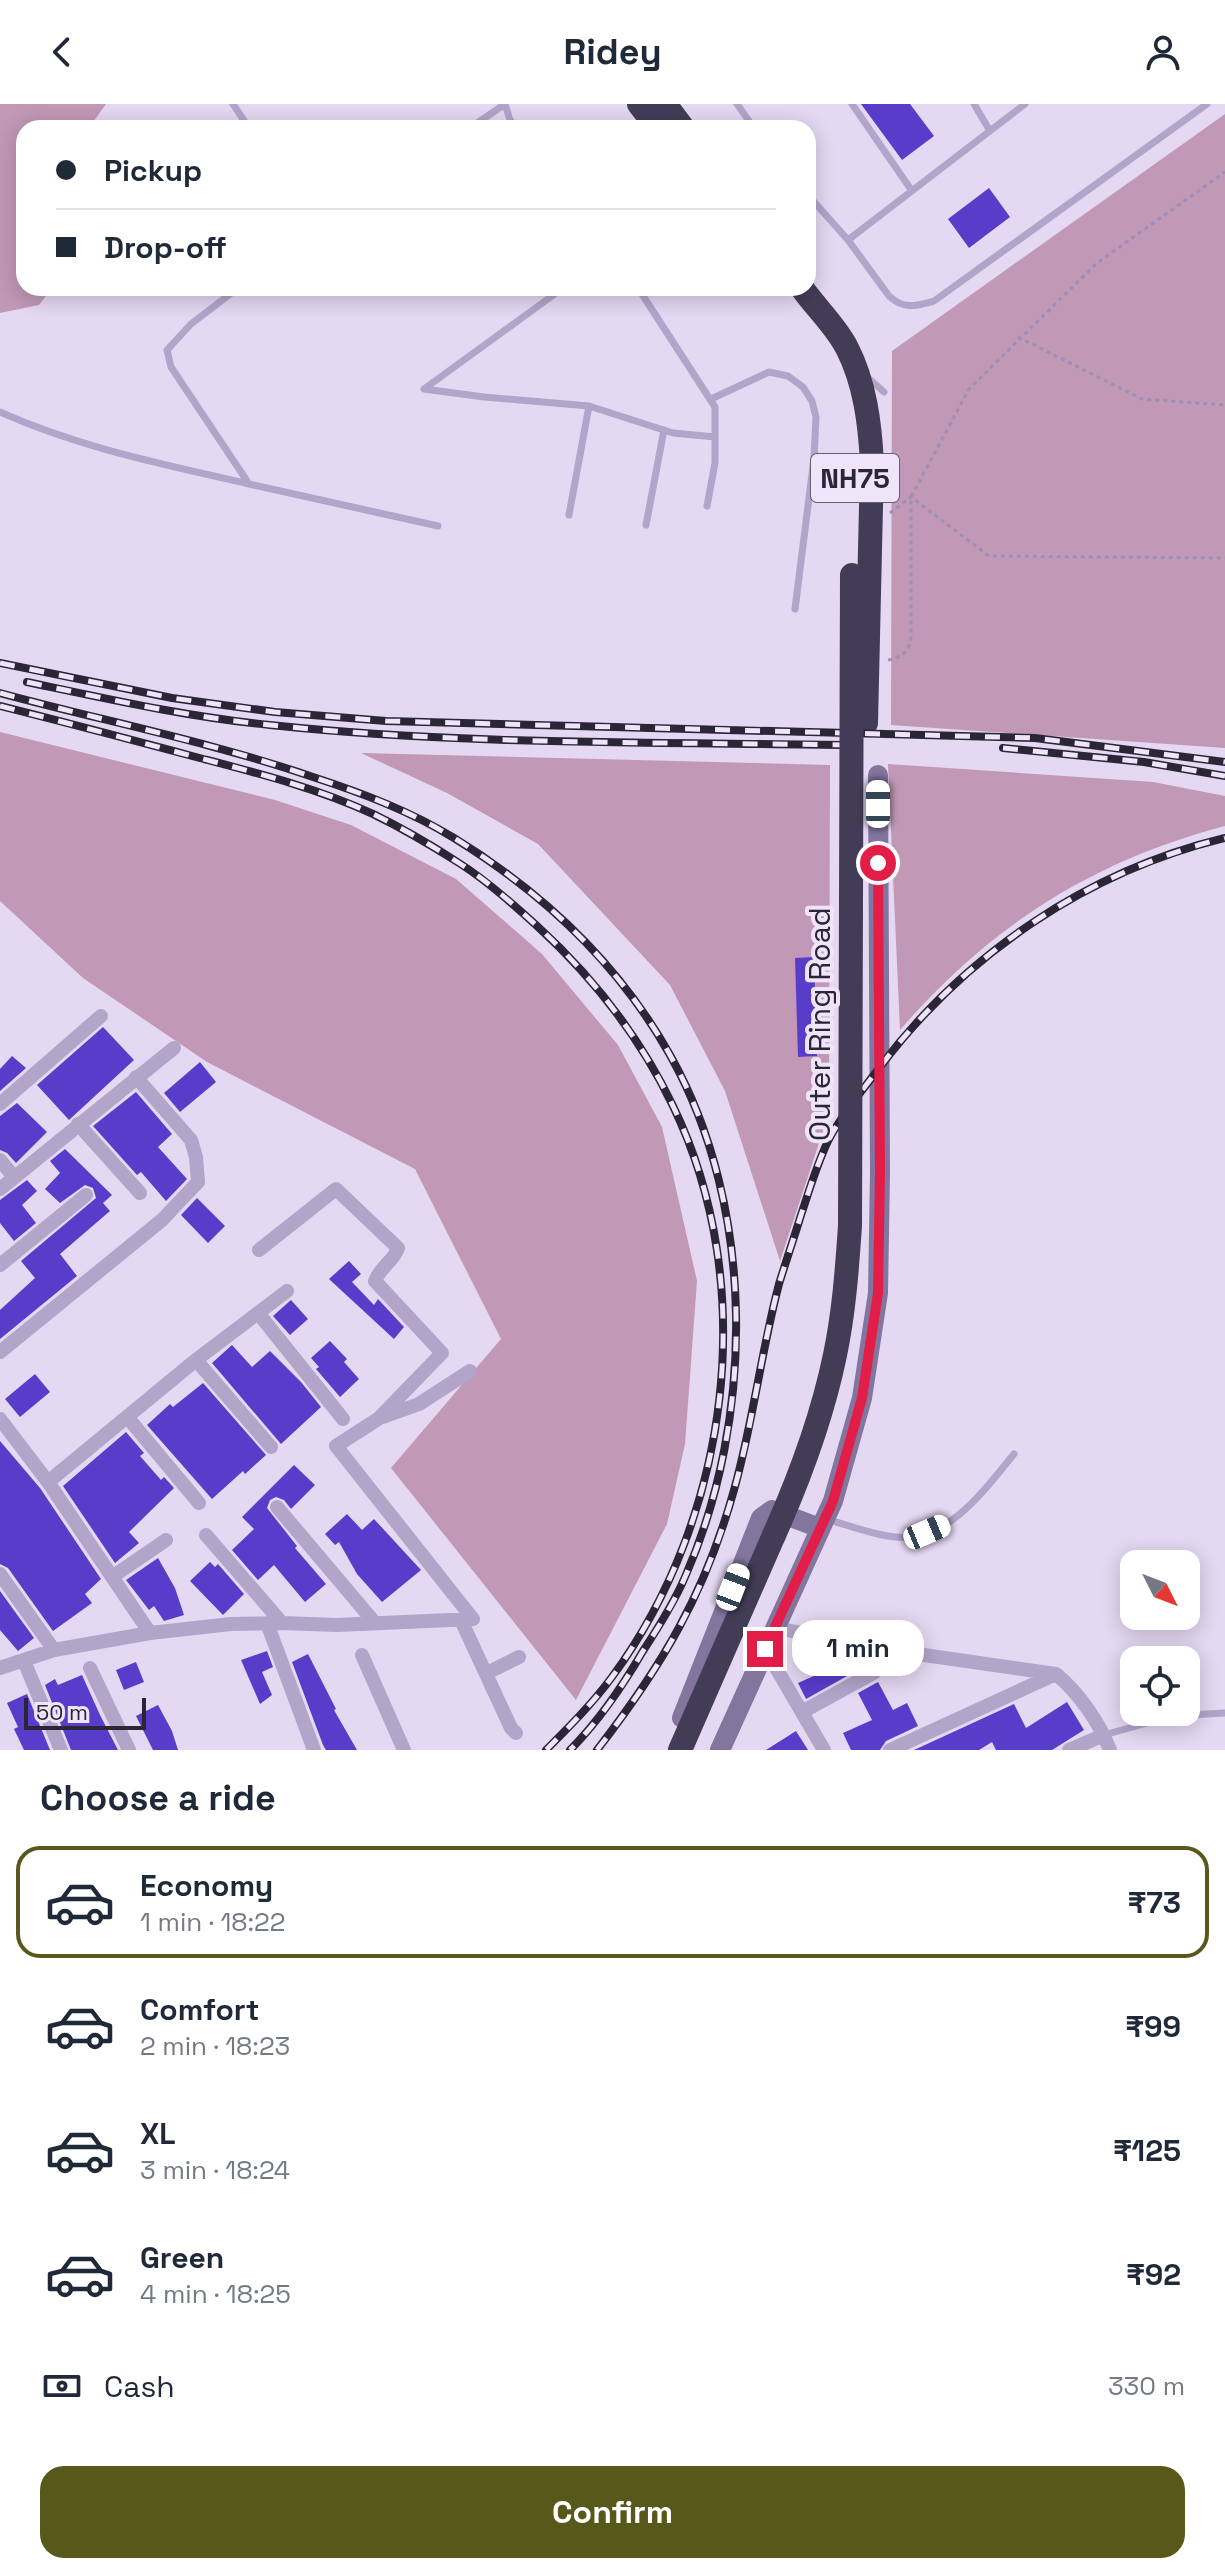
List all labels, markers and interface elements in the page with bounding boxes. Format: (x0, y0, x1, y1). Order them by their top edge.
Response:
text: Ridey (563, 29, 662, 75)
icon: back (40, 30, 84, 74)
icon: person (1141, 30, 1185, 74)
text: Pickup (104, 151, 202, 190)
text: Drop-off (104, 228, 227, 267)
road number: NH75 (811, 454, 899, 502)
car (866, 780, 890, 828)
route start (860, 845, 896, 881)
street label: Outer Ring Road (800, 907, 839, 1141)
car (900, 1512, 954, 1552)
north arrow (1120, 1550, 1200, 1630)
map controls (1120, 1550, 1200, 1726)
car (713, 1560, 753, 1614)
callout: 1 min (793, 1621, 925, 1677)
route end (747, 1631, 783, 1667)
text: 1 min (826, 1631, 890, 1665)
button: locate (1120, 1646, 1200, 1726)
scale bar (24, 1694, 146, 1730)
text: 50 m (36, 1698, 88, 1726)
text: Choose a ride (40, 1775, 276, 1821)
icon: car (44, 1866, 116, 1938)
text: Economy (140, 1866, 273, 1905)
text: ₹73 (1127, 1883, 1181, 1922)
text: 1 min · 18:22 (140, 1905, 285, 1939)
icon: car (44, 1990, 116, 2062)
text: Comfort (140, 1990, 259, 2029)
text: ₹99 (1125, 2007, 1181, 2046)
text: 2 min · 18:23 (140, 2029, 290, 2063)
icon: car (44, 2114, 116, 2186)
text: XL (140, 2114, 176, 2153)
text: ₹125 (1113, 2131, 1181, 2170)
text: 3 min · 18:24 (140, 2153, 290, 2187)
icon: car (44, 2238, 116, 2310)
text: Green (140, 2238, 224, 2277)
text: ₹92 (1126, 2255, 1181, 2294)
text: 4 min · 18:25 (140, 2277, 291, 2311)
icon: cash (40, 2364, 84, 2408)
text: Cash (104, 2367, 175, 2406)
text: 330 m (1108, 2369, 1185, 2403)
button: Confirm (40, 2466, 1185, 2558)

